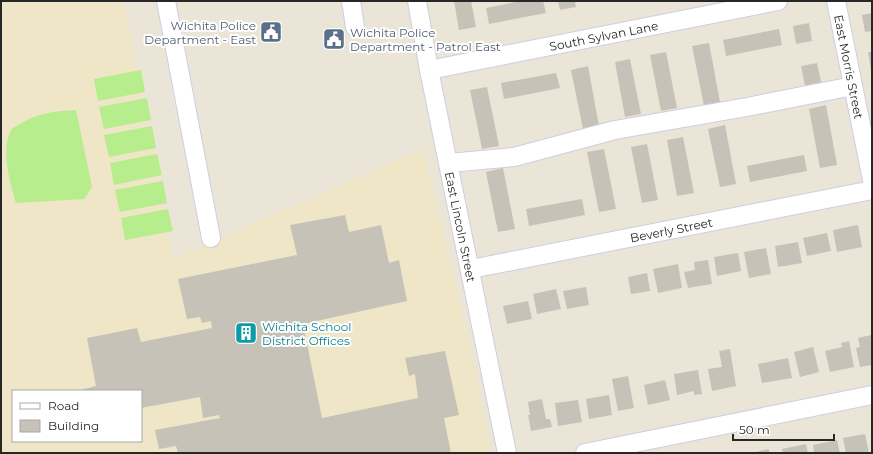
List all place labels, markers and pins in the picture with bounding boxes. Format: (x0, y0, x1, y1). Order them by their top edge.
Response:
place label: Wichita Police Department - East (144, 18, 256, 47)
public building icon: Wichita Police Department - East (258, 19, 284, 45)
place label: Wichita Police Department - Patrol East (350, 25, 501, 54)
public building icon: Wichita Police Department - Patrol East (321, 26, 347, 52)
place label: Wichita School District Offices (262, 319, 352, 348)
building icon: Wichita School District Offices (233, 320, 259, 346)

